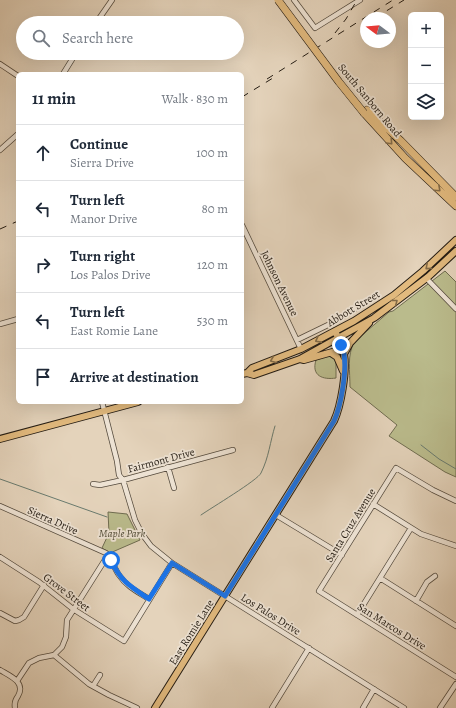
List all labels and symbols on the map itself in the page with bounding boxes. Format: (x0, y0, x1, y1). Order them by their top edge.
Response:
north arrow (360, 12, 396, 48)
street label: South Sanborn Road (334, 60, 405, 140)
one-way arrow (385, 137, 393, 145)
one-way arrow (433, 184, 441, 191)
street label: Johnson Avenue (257, 248, 302, 319)
one-way arrow (425, 262, 432, 269)
street label: Abbott Street (323, 287, 383, 331)
one-way arrow (390, 300, 397, 307)
one-way arrow (315, 335, 322, 343)
route end (332, 336, 350, 354)
one-way arrow (270, 355, 277, 363)
street label: Fairmont Drive (126, 444, 196, 477)
street label: Santa Cruz Avenue (322, 485, 379, 565)
street label: Sierra Drive (25, 503, 81, 538)
park label: Maple Park (99, 526, 145, 541)
route start (102, 551, 120, 569)
street label: Grove Street (40, 570, 94, 615)
street label: Los Palos Drive (238, 590, 304, 639)
street label: East Romie Lane (165, 597, 218, 668)
street label: San Marcos Drive (354, 599, 429, 654)

